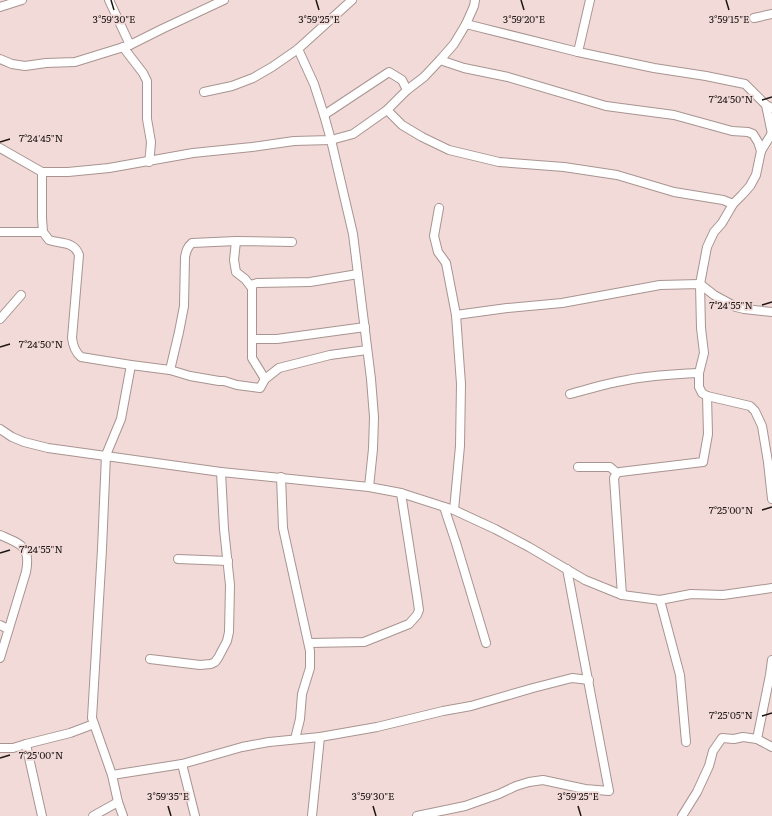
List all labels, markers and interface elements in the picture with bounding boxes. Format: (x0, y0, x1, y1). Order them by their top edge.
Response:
text: 3°59'30"E (93, 11, 135, 26)
text: 3°59'25"E (298, 11, 340, 26)
text: 3°59'20"E (503, 11, 545, 26)
text: 3°59'15"E (709, 11, 749, 26)
text: 7°24'50"N (709, 91, 753, 106)
text: 7°24'45"N (19, 130, 63, 145)
text: 7°24'55"N (709, 297, 753, 312)
text: 7°24'50"N (19, 336, 63, 351)
text: 7°25'00"N (709, 502, 753, 517)
text: 7°24'55"N (19, 541, 63, 556)
text: 7°25'05"N (709, 707, 753, 722)
text: 7°25'00"N (19, 747, 63, 762)
text: 3°59'35"E (147, 788, 189, 803)
text: 3°59'30"E (352, 788, 394, 803)
text: 3°59'25"E (557, 788, 599, 803)

